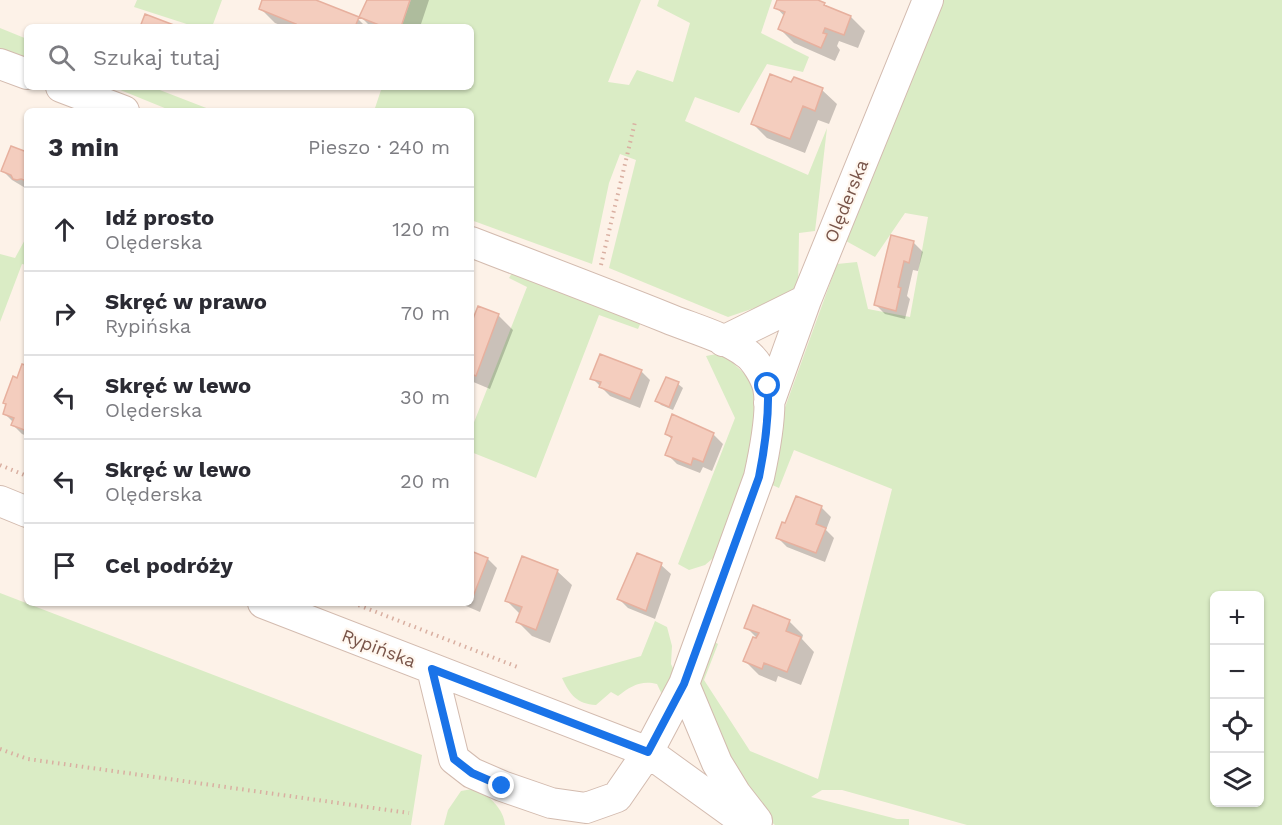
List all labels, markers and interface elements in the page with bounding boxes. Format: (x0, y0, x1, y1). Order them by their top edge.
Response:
search box (24, 24, 474, 90)
icon: search (45, 41, 78, 74)
text: Szukaj tutaj (93, 45, 220, 70)
text: 3 min (48, 132, 119, 162)
text: Pieszo · 240 m (308, 135, 450, 159)
street label: Olęderska (820, 156, 872, 246)
text: Idź prosto (105, 205, 214, 230)
icon: ahead (48, 213, 81, 246)
text: 120 m (392, 217, 450, 241)
text: Olęderska (105, 230, 202, 254)
text: Skręć w prawo (105, 289, 267, 314)
icon: right (48, 297, 81, 330)
text: 70 m (401, 301, 450, 325)
text: Rypińska (105, 314, 191, 338)
route start (754, 372, 780, 398)
text: Skręć w lewo (105, 373, 251, 398)
icon: left (48, 381, 81, 414)
text: 30 m (400, 385, 450, 409)
text: Olęderska (105, 398, 202, 422)
text: Skręć w lewo (105, 457, 251, 482)
icon: left (48, 465, 81, 498)
text: 20 m (400, 469, 450, 493)
text: Olęderska (105, 482, 202, 506)
icon: arrive (48, 549, 81, 582)
text: Cel podróży (105, 553, 233, 578)
map controls (1210, 591, 1264, 807)
button: + (1210, 591, 1264, 645)
street label: Rypińska (339, 624, 419, 672)
button: − (1210, 645, 1264, 699)
button: locate (1210, 699, 1264, 753)
button: layers (1210, 753, 1264, 807)
route end (488, 772, 514, 798)

